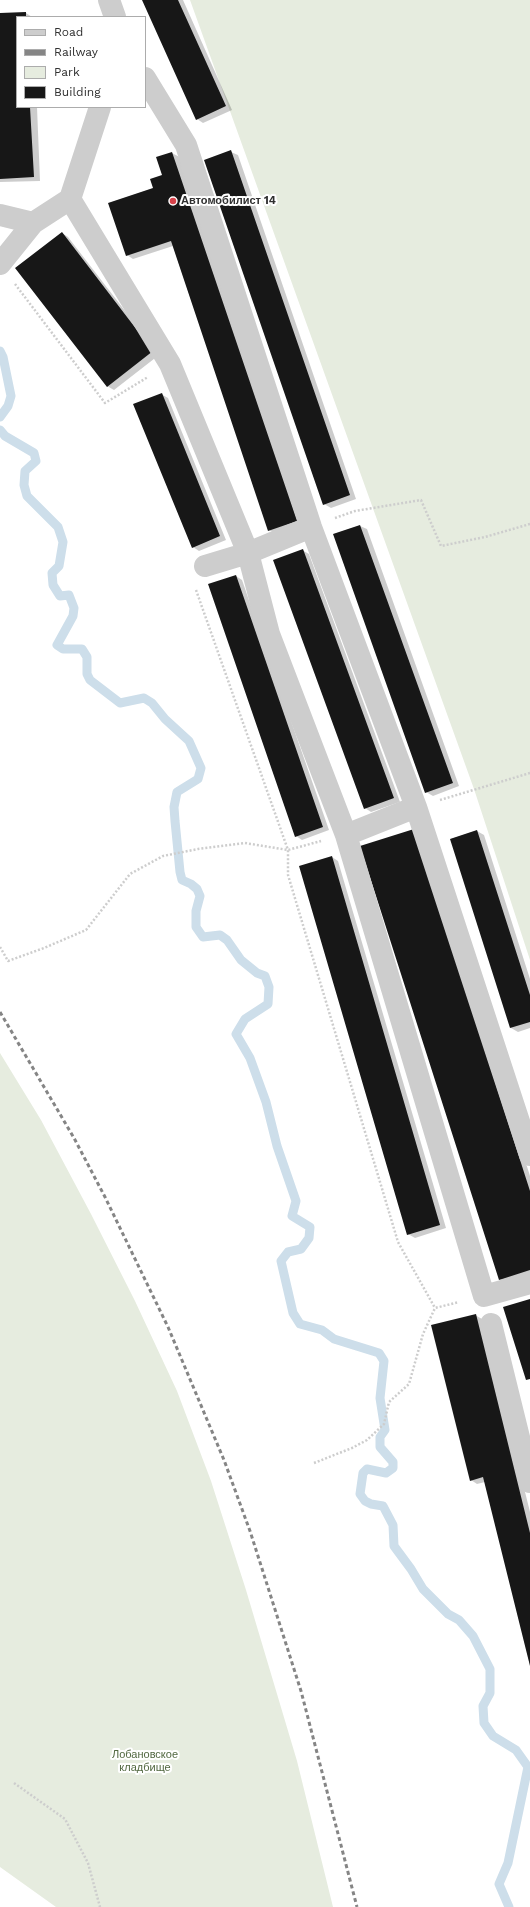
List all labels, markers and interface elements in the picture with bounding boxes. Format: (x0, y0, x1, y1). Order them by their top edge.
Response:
legend (16, 16, 146, 108)
text: Road (54, 25, 83, 39)
text: Railway (54, 45, 98, 59)
text: Park (54, 65, 80, 79)
text: Building (54, 85, 101, 99)
place label: Автомобилист 14 (181, 194, 276, 208)
marker: Автомобилист 14 (168, 196, 178, 206)
park label: Лобановское кладбище (112, 1748, 178, 1774)

